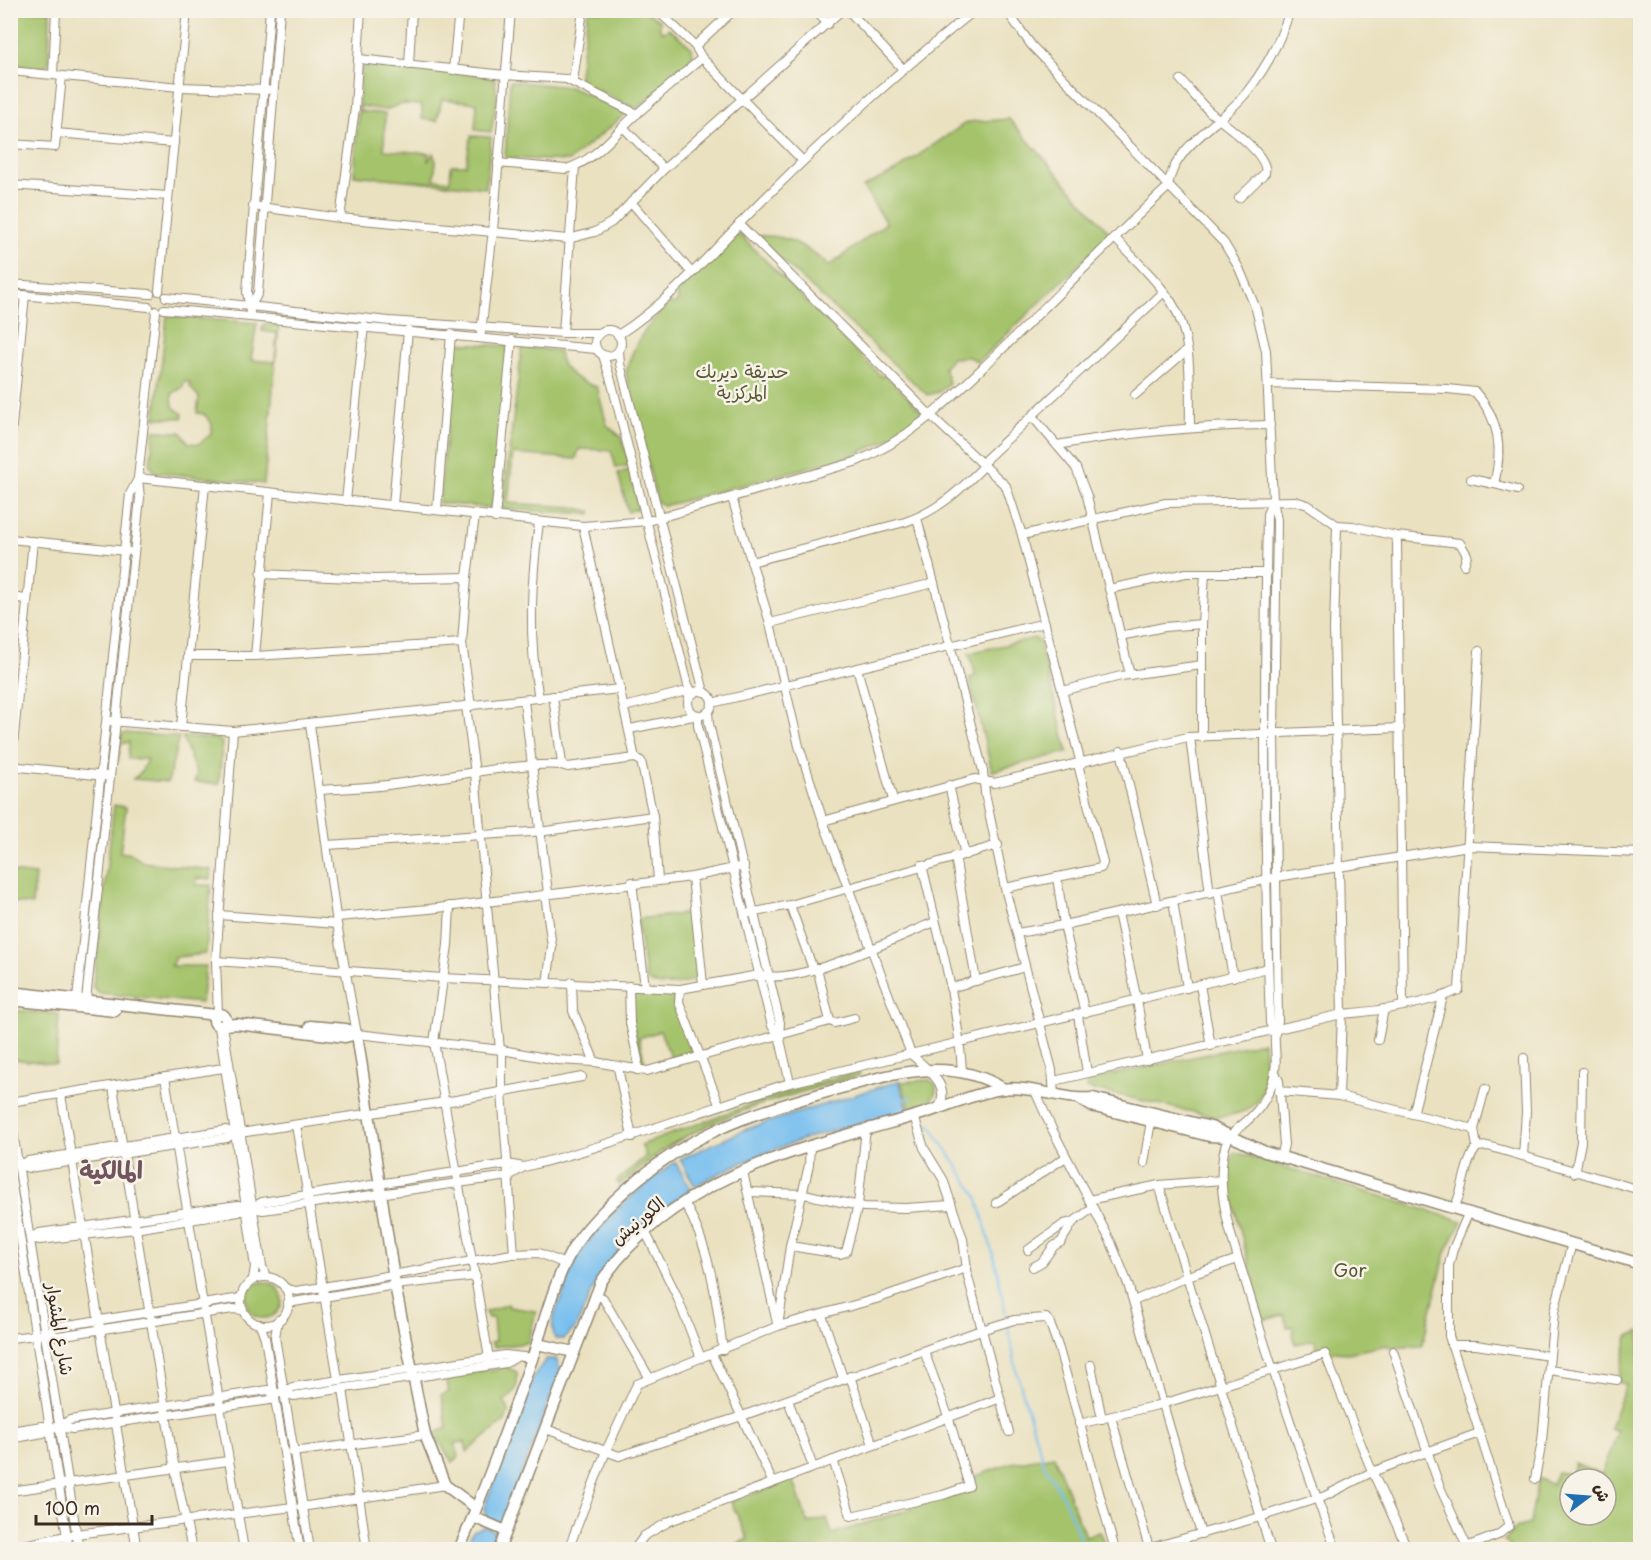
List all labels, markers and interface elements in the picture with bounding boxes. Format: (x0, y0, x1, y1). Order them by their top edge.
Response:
park label: حديقة ديريك المركزية (695, 357, 789, 405)
district label: المالكية (79, 1151, 143, 1187)
street label: الكورنيش (604, 1189, 670, 1251)
park label: Gor (1333, 1256, 1367, 1283)
street label: شارع المشوار (40, 1279, 82, 1377)
north arrow (1558, 1467, 1618, 1527)
text: ش (1589, 1481, 1617, 1504)
scale bar (36, 1488, 152, 1526)
text: 100 m (45, 1494, 100, 1521)

